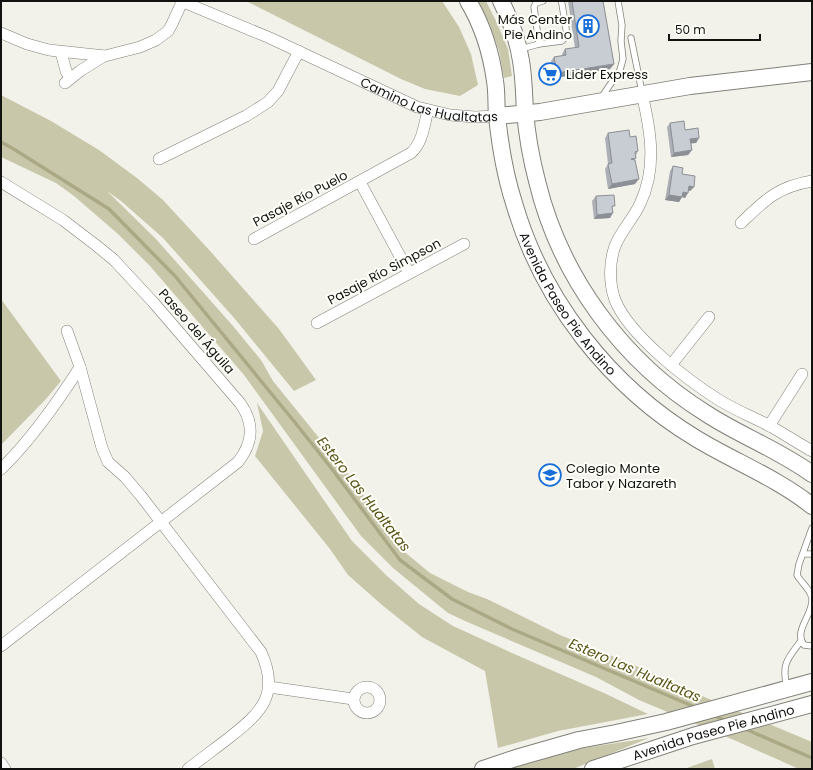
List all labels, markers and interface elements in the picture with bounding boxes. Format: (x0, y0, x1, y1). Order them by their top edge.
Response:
place label: Más Center Pie Andino (498, 10, 572, 44)
building icon: Más Center Pie Andino (575, 13, 601, 39)
scale bar (669, 16, 760, 42)
text: 50 m (675, 21, 706, 38)
supermarket icon: Lider Express (537, 61, 563, 87)
place label: Lider Express (566, 65, 648, 84)
street label: Camino Las Hualtatas (357, 73, 499, 127)
street label: Pasaje Río Puelo (249, 165, 351, 231)
street label: Avenida Paseo Pie Andino (515, 229, 620, 380)
street label: Pasaje Río Simpson (324, 233, 444, 309)
street label: Paseo del Águila (154, 285, 239, 378)
water label: Estero Las Hualtatas (313, 432, 415, 556)
place label: Colegio Monte Tabor y Nazareth (566, 459, 677, 493)
school or university icon: Colegio Monte Tabor y Nazareth (537, 462, 563, 488)
water label: Estero Las Hualtatas (566, 633, 704, 707)
street label: Avenida Paseo Pie Andino (630, 700, 797, 765)

